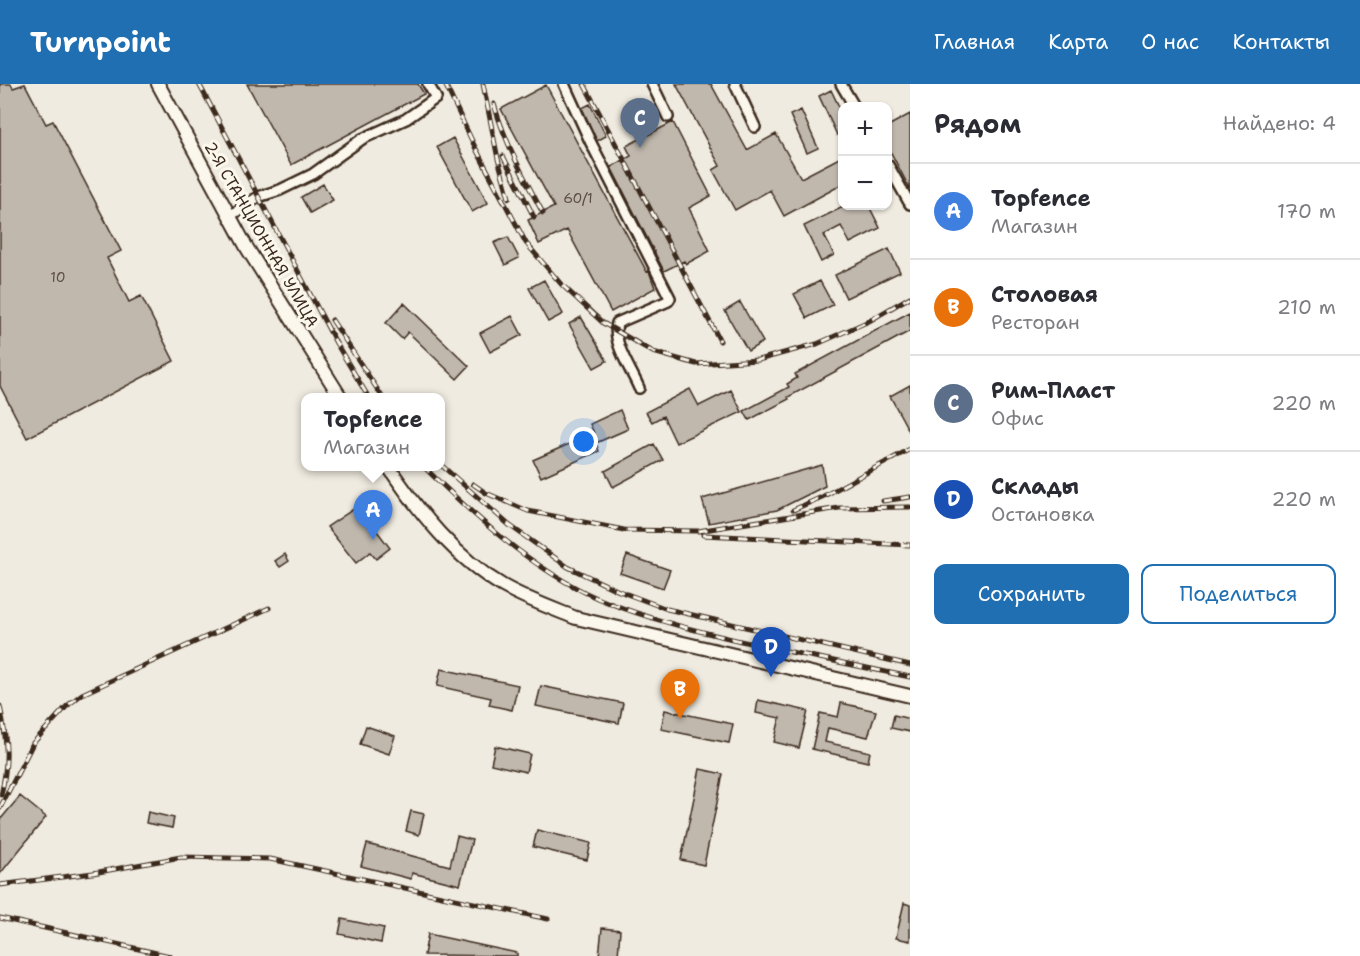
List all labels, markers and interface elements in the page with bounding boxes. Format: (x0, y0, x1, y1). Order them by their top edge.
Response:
text: Turnpoint (30, 23, 171, 61)
text: Главная (934, 28, 1015, 56)
text: Карта (1048, 28, 1108, 56)
text: О нас (1141, 28, 1199, 56)
text: Контакты (1232, 28, 1330, 56)
pin: C (620, 98, 660, 148)
map controls (838, 102, 892, 210)
button: + (838, 102, 892, 156)
text: Рядом (934, 106, 1021, 141)
text: Найдено: 4 (1223, 110, 1336, 136)
street label: 2-Я СТАНЦИОННАЯ УЛИЦА (200, 138, 323, 331)
button: − (838, 156, 892, 210)
text: Topfence (991, 184, 1091, 213)
house number: 60/1 (563, 189, 593, 207)
text: A (946, 198, 961, 224)
text: 170 m (1277, 198, 1336, 224)
text: Магазин (991, 213, 1078, 239)
house number: 10 (50, 268, 66, 286)
text: Столовая (991, 280, 1098, 309)
text: B (947, 294, 960, 320)
text: 210 m (1277, 294, 1336, 320)
text: Ресторан (991, 309, 1080, 335)
text: Рим-Пласт (991, 376, 1115, 405)
text: C (947, 390, 960, 416)
text: 220 m (1272, 390, 1336, 416)
popup (301, 393, 445, 471)
text: Topfence (323, 405, 423, 434)
text: Офис (991, 405, 1044, 431)
your location (569, 427, 598, 456)
text: Магазин (323, 434, 410, 460)
text: Склады (991, 472, 1079, 501)
text: D (946, 486, 961, 512)
text: 220 m (1272, 486, 1336, 512)
pin: A (354, 490, 392, 540)
text: Остановка (991, 501, 1095, 527)
button: Сохранить (934, 564, 1129, 624)
button: Поделиться (1141, 564, 1336, 624)
pin: D (752, 628, 790, 677)
pin: B (660, 670, 700, 719)

